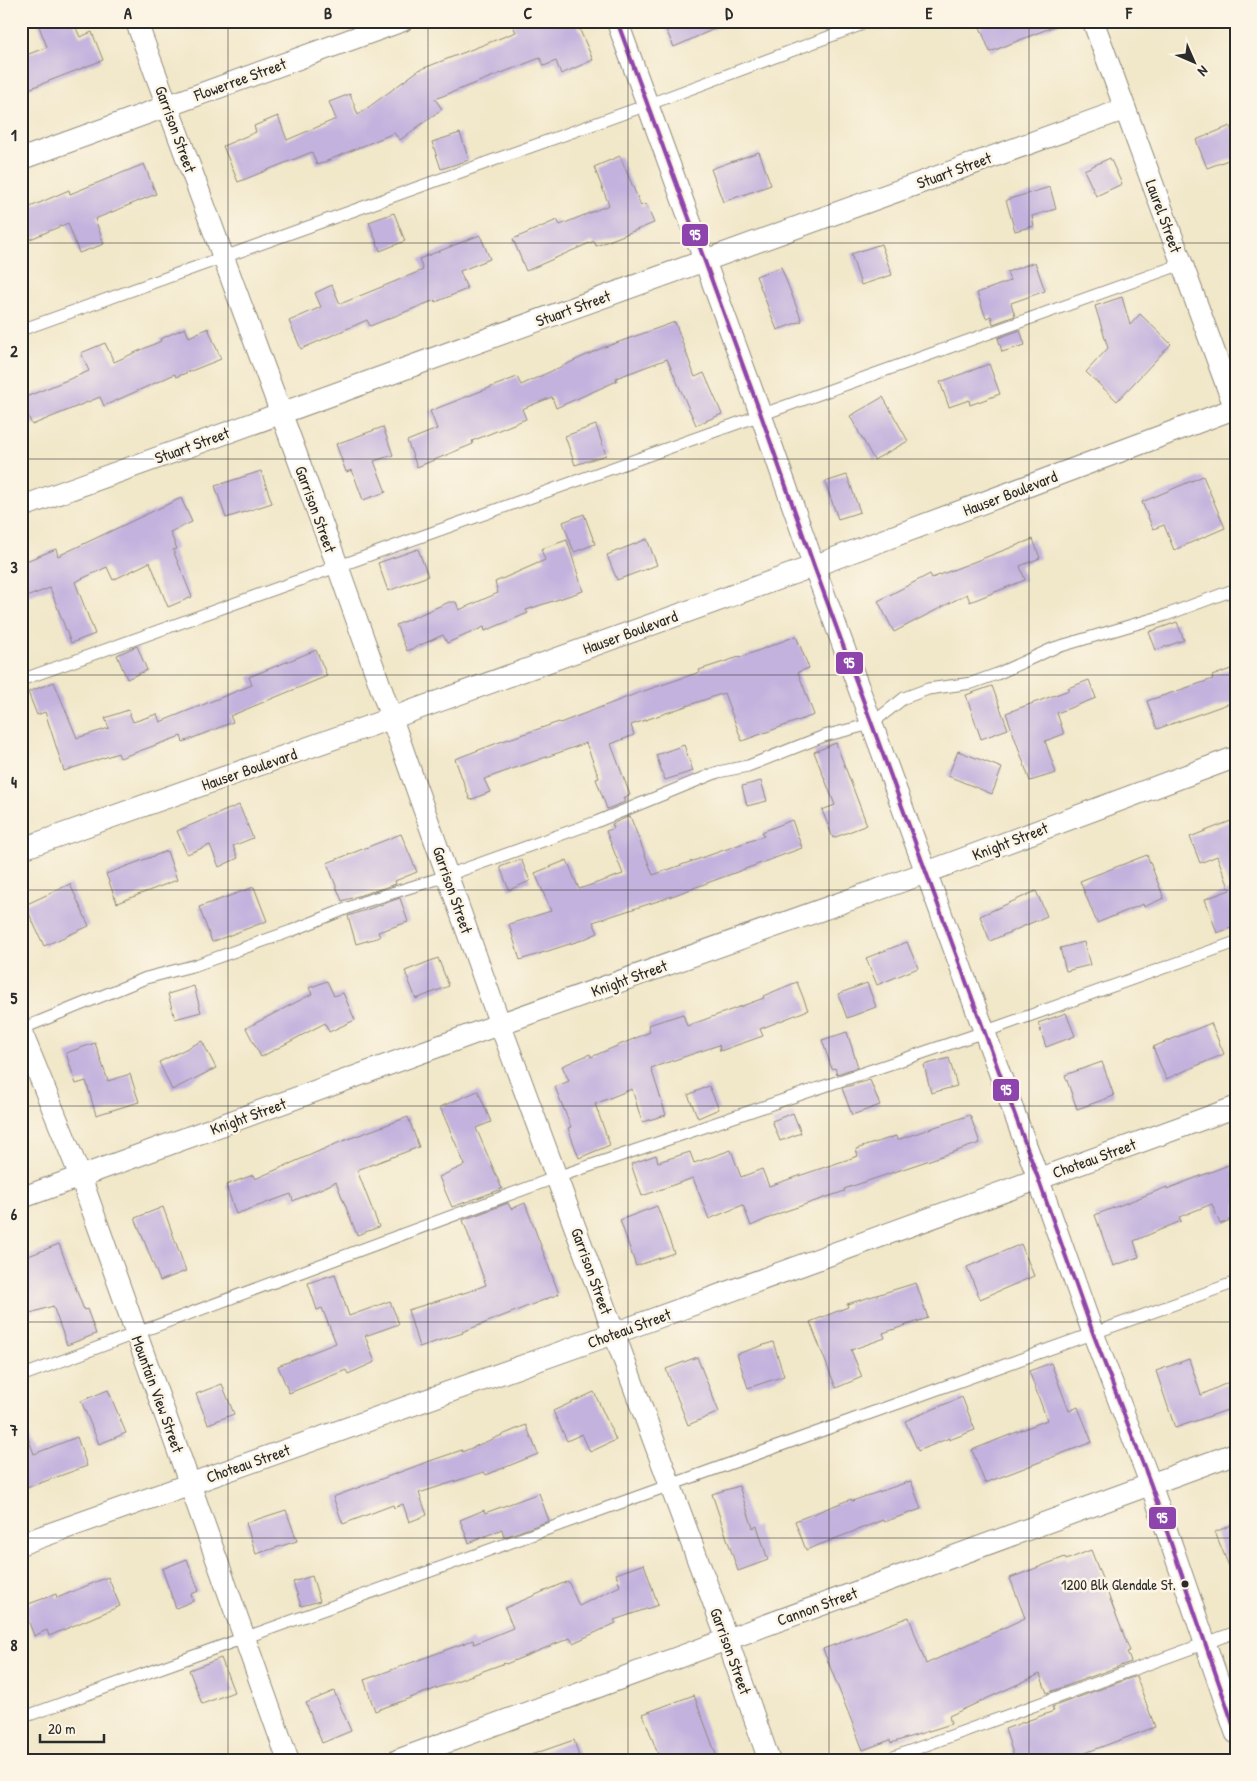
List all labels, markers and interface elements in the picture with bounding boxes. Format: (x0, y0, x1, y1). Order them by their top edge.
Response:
text: A (124, 2, 132, 24)
text: B (324, 2, 332, 24)
text: C (524, 2, 533, 24)
text: D (725, 2, 733, 24)
text: E (925, 2, 933, 24)
text: F (1125, 2, 1133, 24)
north arrow (1170, 38, 1220, 88)
street label: Flowerree Street (190, 52, 290, 106)
text: N (1194, 62, 1213, 81)
street label: Garrison Street (150, 83, 202, 176)
text: 1 (11, 124, 17, 146)
street label: Stuart Street (914, 146, 995, 194)
street label: Laurel Street (1141, 176, 1188, 256)
line badge: 95 (681, 223, 709, 247)
text: 95 (689, 225, 701, 244)
street label: Stuart Street (533, 284, 614, 332)
text: 2 (10, 340, 18, 362)
street label: Stuart Street (152, 421, 233, 469)
street label: Garrison Street (290, 463, 342, 556)
street label: Hauser Boulevard (960, 465, 1060, 521)
text: 3 (10, 556, 18, 578)
street label: Hauser Boulevard (580, 605, 680, 659)
line badge: 95 (835, 651, 864, 675)
text: 95 (843, 653, 855, 672)
street label: Hauser Boulevard (199, 742, 299, 796)
text: 4 (11, 771, 17, 793)
street label: Knight Street (969, 816, 1051, 866)
street label: Garrison Street (428, 844, 478, 937)
street label: Knight Street (588, 954, 671, 1002)
text: 5 (11, 987, 18, 1009)
line badge: 95 (992, 1078, 1020, 1102)
text: 95 (1000, 1080, 1012, 1099)
street label: Knight Street (207, 1092, 290, 1140)
street label: Choteau Street (1049, 1133, 1139, 1183)
text: 6 (11, 1203, 18, 1225)
street label: Garrison Street (566, 1225, 618, 1318)
street label: Choteau Street (584, 1303, 674, 1353)
street label: Mountain View Street (127, 1332, 190, 1456)
text: 7 (9, 1419, 18, 1441)
street label: Choteau Street (203, 1438, 293, 1488)
line badge: 95 (1148, 1506, 1177, 1530)
text: 95 (1156, 1508, 1168, 1527)
place label: 1200 Blk Glendale St. (1061, 1574, 1176, 1595)
marker: 1200 Blk Glendale St. (1180, 1579, 1190, 1589)
street label: Cannon Street (774, 1581, 861, 1631)
street label: Garrison Street (705, 1605, 757, 1698)
text: 8 (11, 1634, 18, 1656)
scale bar (40, 1711, 104, 1743)
text: 20 m (48, 1718, 75, 1739)

